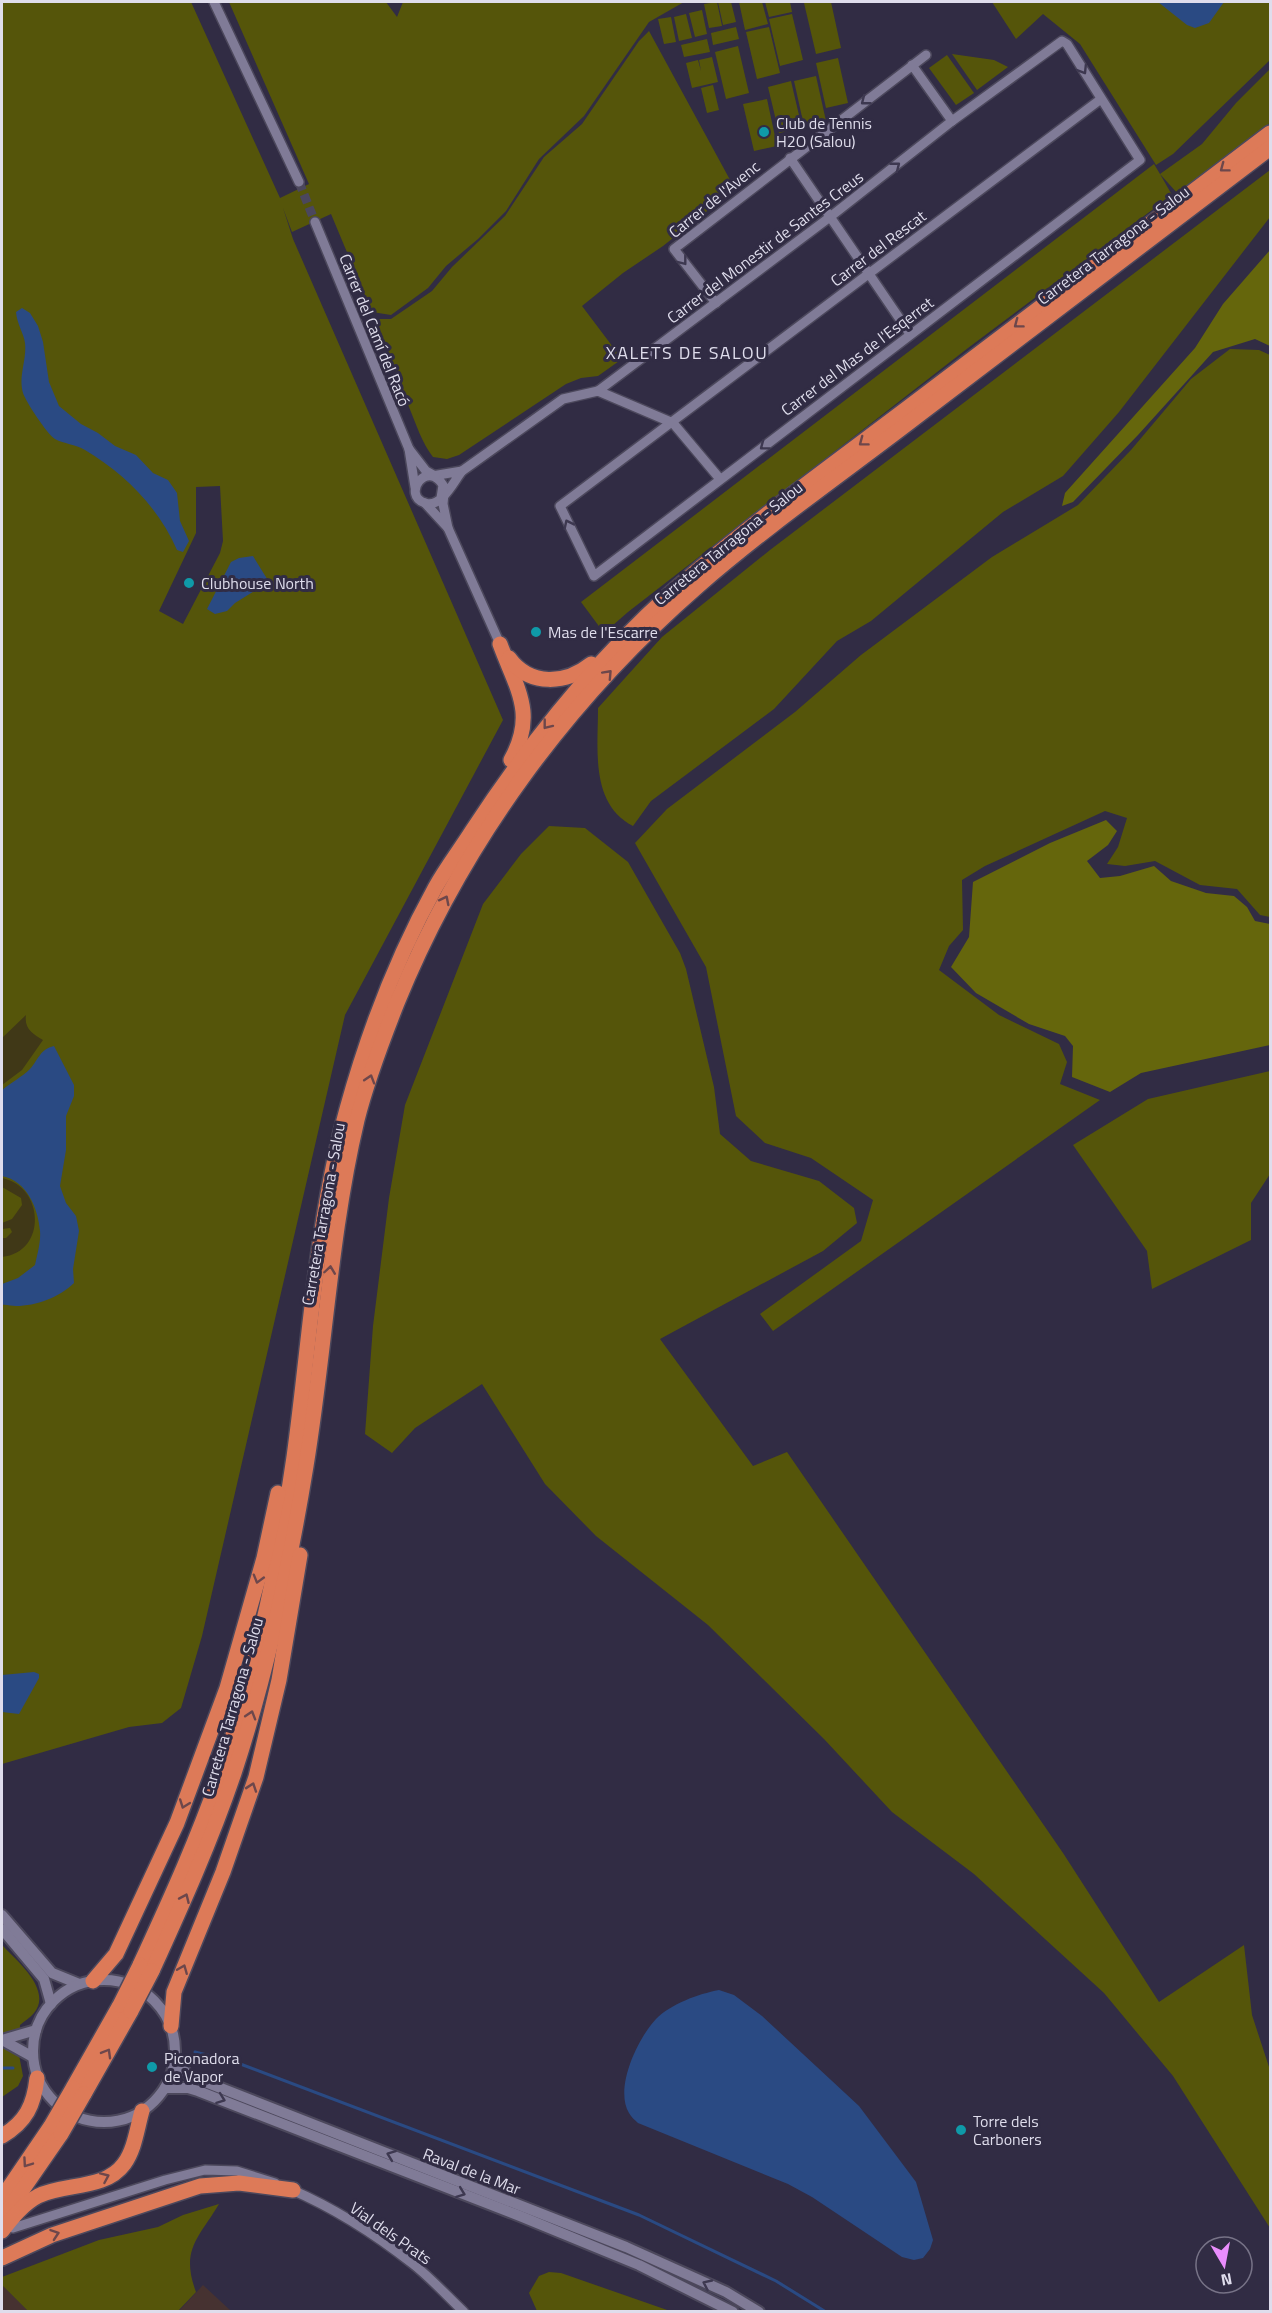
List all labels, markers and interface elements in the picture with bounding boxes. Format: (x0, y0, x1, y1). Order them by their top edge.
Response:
one-way arrow (1076, 64, 1088, 74)
one-way arrow (861, 93, 872, 104)
place label: Club de Tennis H2O (Salou) (776, 111, 872, 153)
marker: Club de Tennis H2O (Salou) (757, 125, 771, 139)
street label: Carrer de l'Avenc (663, 155, 765, 243)
one-way arrow (1220, 161, 1231, 172)
one-way arrow (889, 162, 900, 173)
street label: Carrer del Monestir de Santes Creus (662, 165, 868, 329)
street label: Carretera Tarragona - Salou (1032, 180, 1194, 310)
street label: Carrer del Rescat (825, 204, 931, 292)
street label: Carrer del Camí del Racó (333, 250, 417, 410)
one-way arrow (675, 255, 686, 266)
street label: Carrer del Mas de l'Esqerret (776, 290, 939, 421)
one-way arrow (1014, 317, 1025, 328)
district label: XALETS DE SALOU (606, 339, 768, 366)
one-way arrow (859, 435, 870, 446)
one-way arrow (759, 439, 770, 450)
street label: Carretera Tarragona - Salou (648, 475, 808, 611)
one-way arrow (564, 519, 576, 530)
place label: Clubhouse North (201, 571, 314, 595)
marker: Clubhouse North (182, 576, 196, 590)
place label: Mas de l'Escarre (548, 620, 658, 644)
marker: Mas de l'Escarre (529, 625, 543, 639)
one-way arrow (600, 670, 611, 681)
one-way arrow (543, 718, 554, 729)
one-way arrow (438, 895, 449, 906)
one-way arrow (362, 1074, 375, 1085)
street label: Carretera Tarragona - Salou (295, 1121, 351, 1307)
one-way arrow (324, 1265, 336, 1274)
one-way arrow (253, 1573, 265, 1584)
street label: Carretera Tarragona - Salou (195, 1615, 269, 1799)
one-way arrow (244, 1710, 256, 1721)
one-way arrow (245, 1782, 258, 1793)
one-way arrow (178, 1798, 191, 1809)
one-way arrow (177, 1894, 189, 1905)
one-way arrow (176, 1965, 188, 1976)
place label: Piconadora de Vapor (164, 2046, 239, 2088)
one-way arrow (100, 2049, 112, 2059)
marker: Piconadora de Vapor (145, 2060, 159, 2074)
one-way arrow (215, 2092, 226, 2105)
place label: Torre dels Carboners (973, 2109, 1042, 2151)
marker: Torre dels Carboners (954, 2123, 968, 2137)
street label: Raval de la Mar (420, 2141, 525, 2201)
one-way arrow (386, 2150, 397, 2162)
one-way arrow (23, 2156, 34, 2167)
one-way arrow (99, 2172, 110, 2184)
one-way arrow (455, 2186, 466, 2198)
street label: Vial dels Prats (345, 2196, 437, 2270)
one-way arrow (49, 2229, 60, 2242)
north arrow (1194, 2235, 1254, 2295)
text: N (1219, 2267, 1234, 2293)
one-way arrow (703, 2279, 714, 2291)

